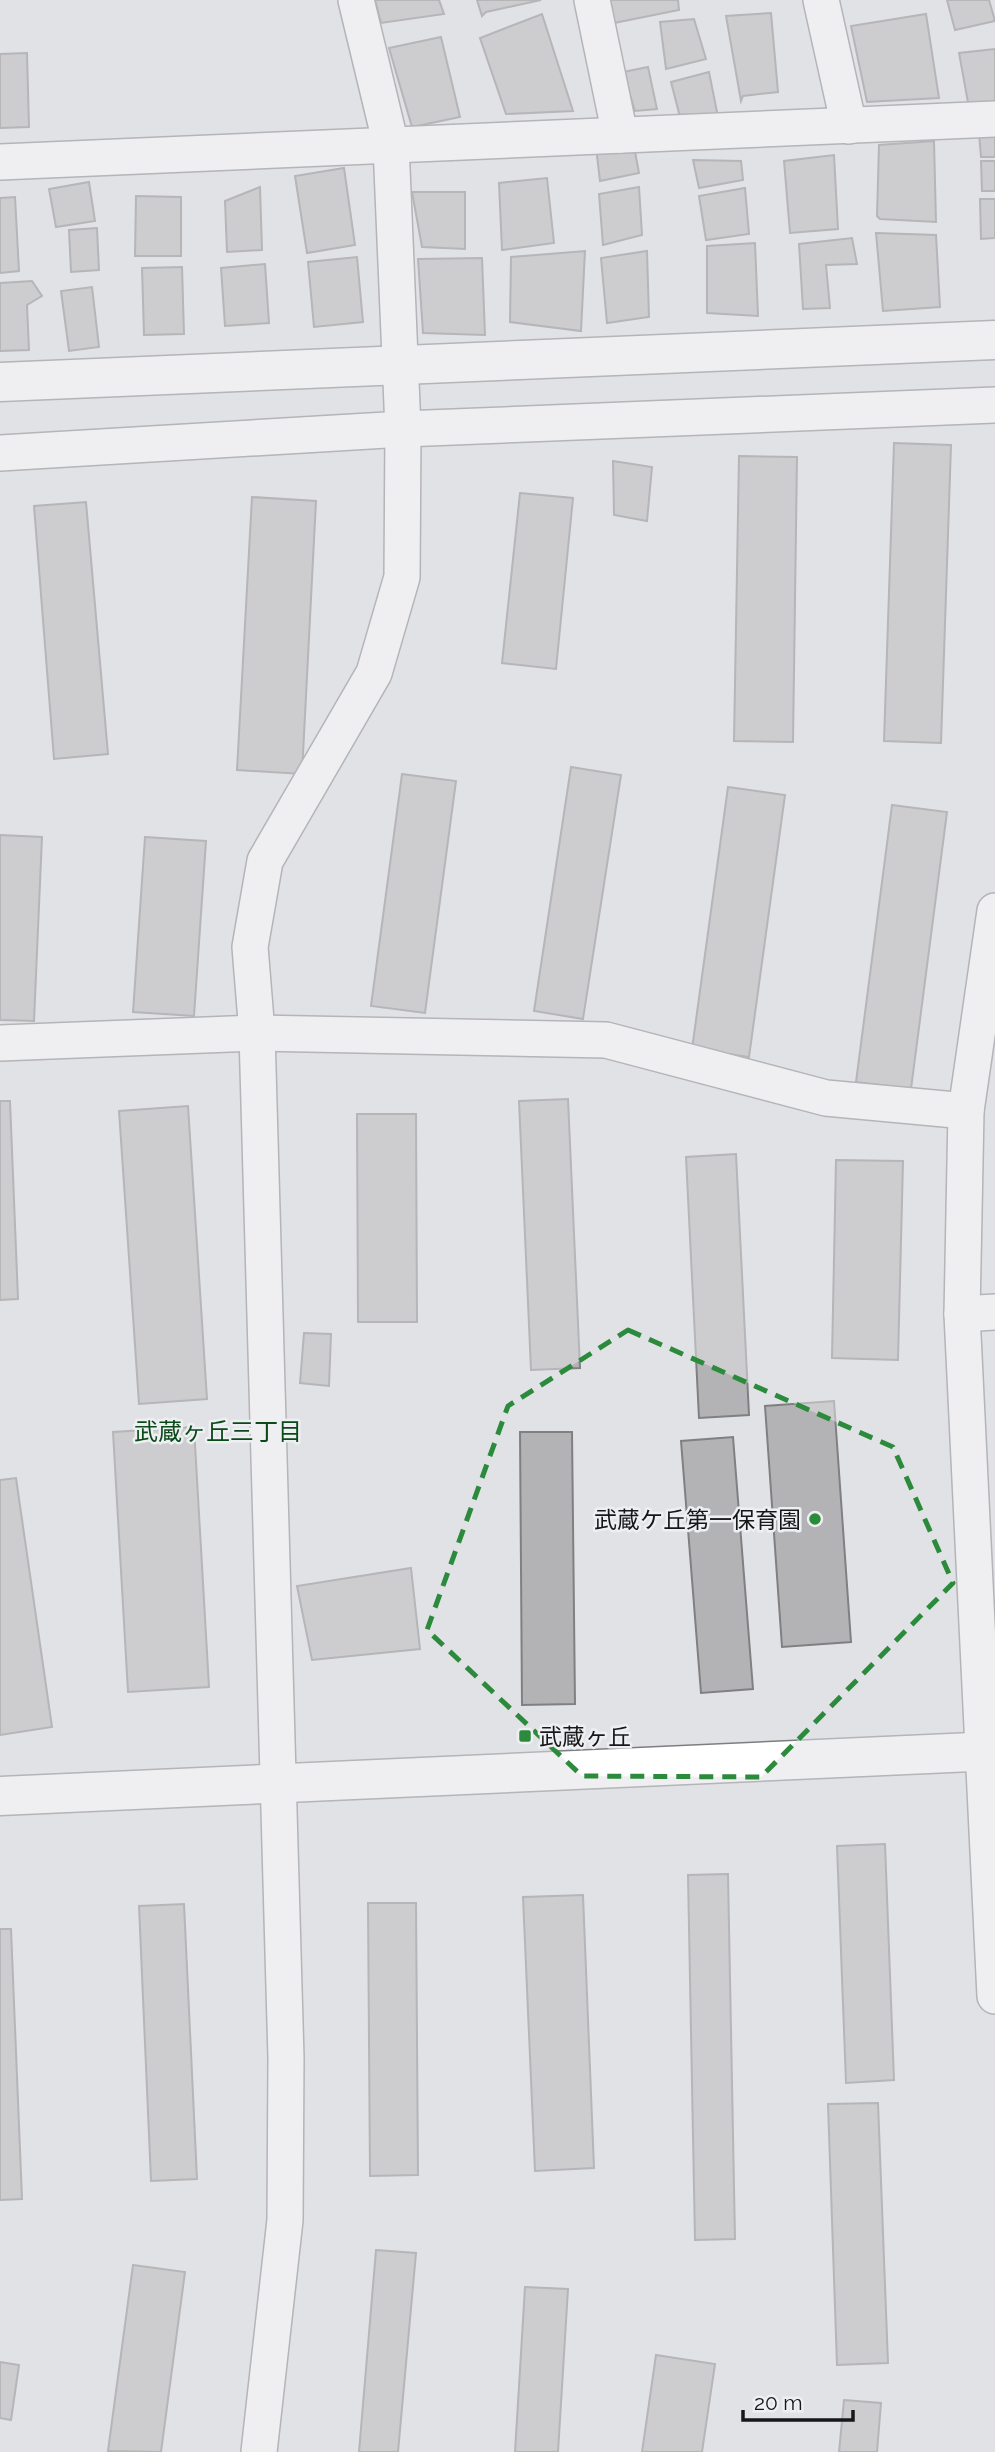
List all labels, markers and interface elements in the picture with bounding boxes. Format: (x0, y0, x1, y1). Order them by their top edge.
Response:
district label: 武蔵ヶ丘三丁目 (134, 1417, 302, 1446)
place label: 武蔵ケ丘第一保育園 (594, 1506, 801, 1533)
marker: 武蔵ケ丘第一保育園 (807, 1511, 823, 1527)
place label: 武蔵ヶ丘 (539, 1723, 631, 1750)
marker: 武蔵ヶ丘 (517, 1728, 533, 1744)
scale bar (743, 2378, 853, 2422)
text: 20 m (754, 2390, 802, 2415)

